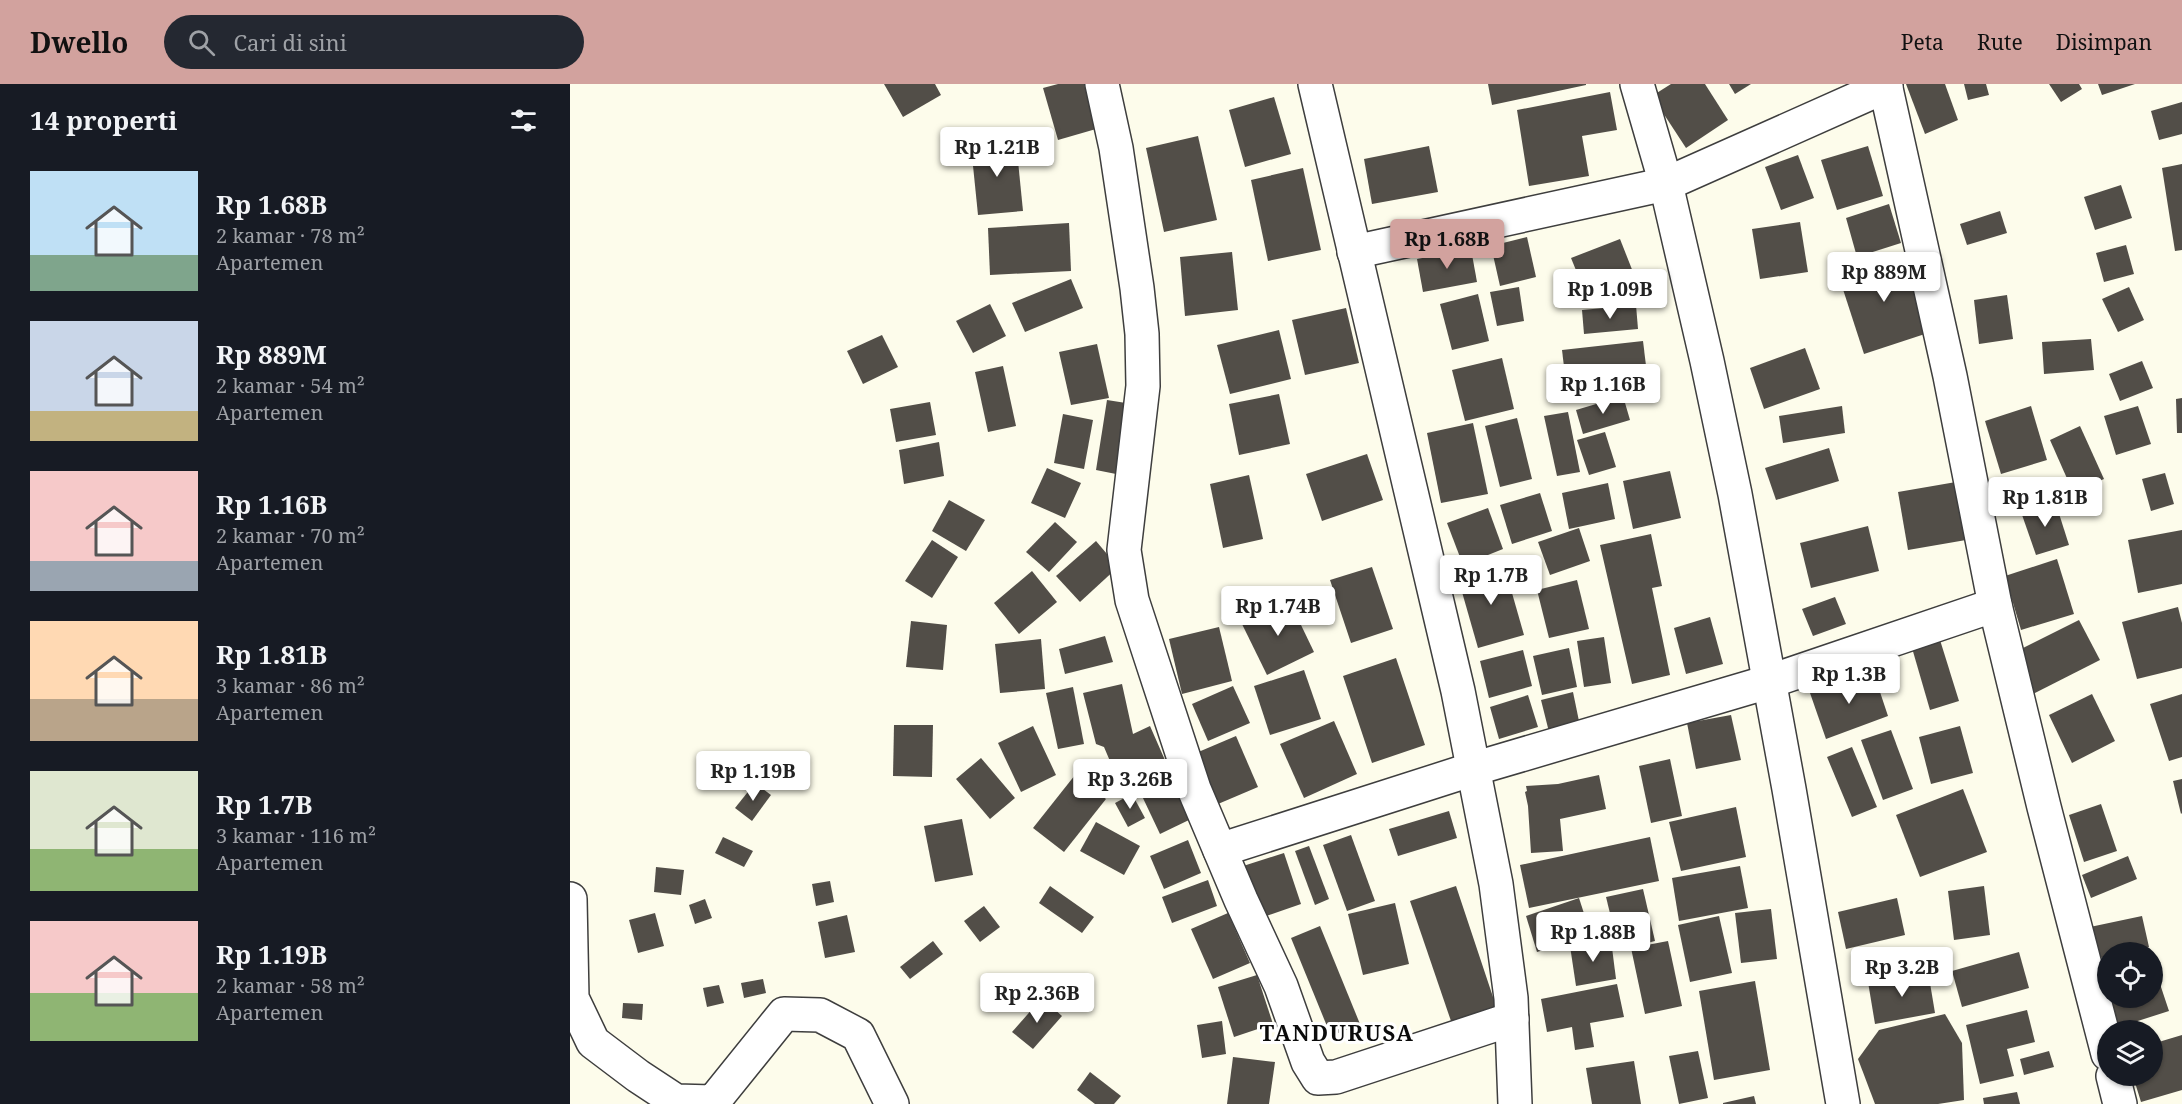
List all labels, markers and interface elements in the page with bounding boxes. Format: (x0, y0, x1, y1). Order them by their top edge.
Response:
search box (164, 15, 584, 69)
text: Dwello (30, 23, 128, 61)
icon: search (185, 26, 218, 59)
text: Cari di sini (233, 27, 347, 57)
text: Peta (1901, 28, 1944, 56)
text: Rute (1977, 28, 2023, 56)
text: Disimpan (2056, 28, 2152, 56)
text: 14 properti (30, 102, 177, 138)
icon: filters (507, 104, 540, 137)
pin: Rp 1.21B (935, 127, 1059, 178)
text: Rp 1.21B (954, 133, 1040, 160)
text: Rp 1.68B (216, 186, 327, 222)
icon: home (78, 195, 150, 267)
pin: Rp 1.68B (1385, 219, 1509, 270)
text: 2 kamar · 78 m² (216, 222, 365, 249)
text: Rp 1.68B (1404, 225, 1490, 252)
text: Apartemen (216, 249, 323, 276)
pin: Rp 889M (1829, 252, 1939, 303)
text: Rp 889M (1841, 258, 1927, 285)
pin: Rp 1.09B (1548, 269, 1672, 320)
text: Rp 1.09B (1567, 275, 1653, 302)
text: Rp 889M (216, 336, 327, 372)
icon: home (78, 345, 150, 417)
pin: Rp 1.16B (1541, 364, 1665, 415)
text: Rp 1.16B (1560, 370, 1646, 397)
text: 2 kamar · 54 m² (216, 372, 365, 399)
text: Apartemen (216, 399, 323, 426)
pin: Rp 1.81B (1983, 477, 2107, 528)
text: Rp 1.81B (2002, 483, 2088, 510)
text: Rp 1.16B (216, 486, 327, 522)
icon: home (78, 495, 150, 567)
text: 2 kamar · 70 m² (216, 522, 365, 549)
text: Apartemen (216, 549, 323, 576)
pin: Rp 1.7B (1436, 555, 1546, 606)
text: Rp 1.7B (1454, 561, 1528, 588)
pin: Rp 1.74B (1216, 586, 1340, 637)
text: Rp 1.74B (1235, 592, 1321, 619)
text: Rp 1.81B (216, 636, 327, 672)
icon: home (78, 645, 150, 717)
pin: Rp 1.3B (1794, 654, 1904, 705)
text: Rp 1.3B (1812, 660, 1886, 687)
text: 3 kamar · 86 m² (216, 672, 365, 699)
text: Apartemen (216, 699, 323, 726)
pin: Rp 1.19B (691, 751, 815, 802)
text: Rp 1.19B (710, 757, 796, 784)
pin: Rp 3.26B (1068, 759, 1192, 810)
text: Rp 3.26B (1087, 765, 1173, 792)
text: Rp 1.7B (216, 786, 313, 822)
icon: home (78, 795, 150, 867)
text: 3 kamar · 116 m² (216, 822, 376, 849)
text: Apartemen (216, 849, 323, 876)
pin: Rp 1.88B (1531, 912, 1655, 963)
text: Rp 1.88B (1550, 918, 1636, 945)
text: Rp 1.19B (216, 936, 327, 972)
map controls (2097, 942, 2163, 1086)
button: locate (2097, 942, 2163, 1008)
icon: home (78, 945, 150, 1017)
pin: Rp 3.2B (1847, 947, 1957, 998)
text: Rp 3.2B (1865, 953, 1939, 980)
text: 2 kamar · 58 m² (216, 972, 365, 999)
pin: Rp 2.36B (975, 973, 1099, 1024)
text: Rp 2.36B (994, 979, 1080, 1006)
text: Apartemen (216, 999, 323, 1026)
district label: TANDURUSA (1260, 1017, 1414, 1047)
button: layers (2097, 1020, 2163, 1086)

